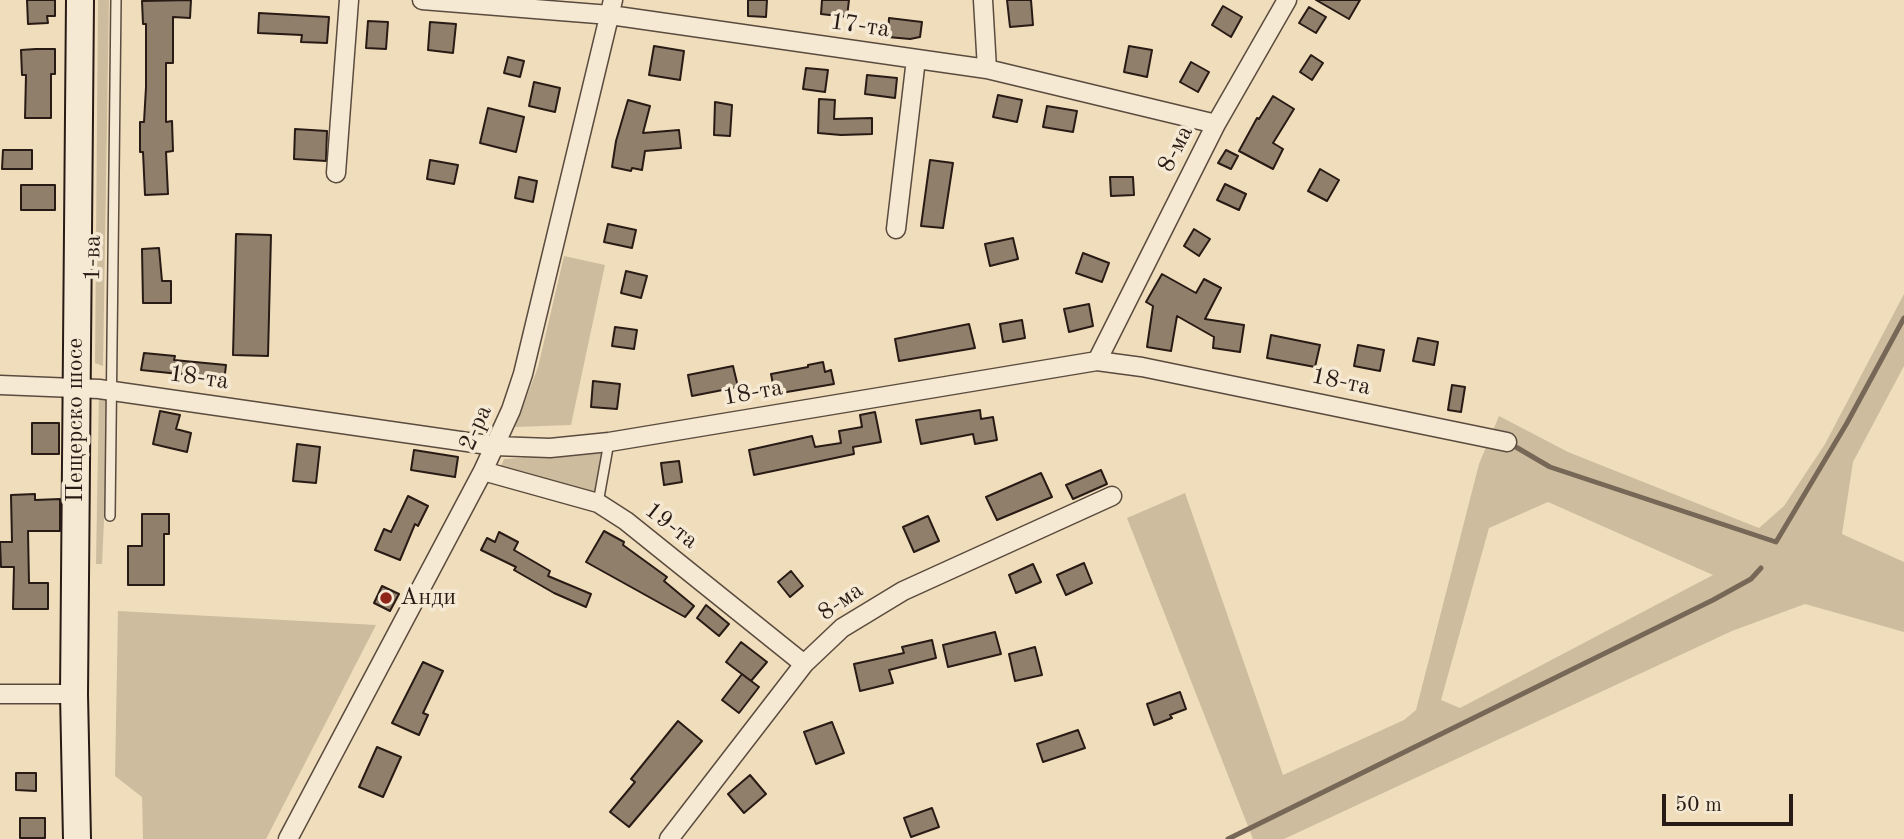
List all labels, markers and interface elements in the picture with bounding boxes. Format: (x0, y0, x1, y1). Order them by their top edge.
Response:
street label: 17-та (828, 8, 892, 44)
street label: 8-ма (1152, 121, 1200, 177)
street label: 1-ва (78, 235, 108, 281)
street label: Пещерско шосе (62, 338, 90, 502)
street label: 18-та (167, 360, 231, 396)
street label: 18-та (1309, 362, 1373, 402)
street label: 18-та (721, 374, 785, 412)
street label: 2-ра (453, 401, 499, 455)
street label: 19-та (639, 496, 703, 556)
street label: 8-ма (813, 576, 869, 628)
place label: Анди (400, 584, 456, 612)
marker: Анди (378, 590, 394, 606)
scale bar (1666, 780, 1797, 824)
text: 50 m (1675, 795, 1722, 816)

